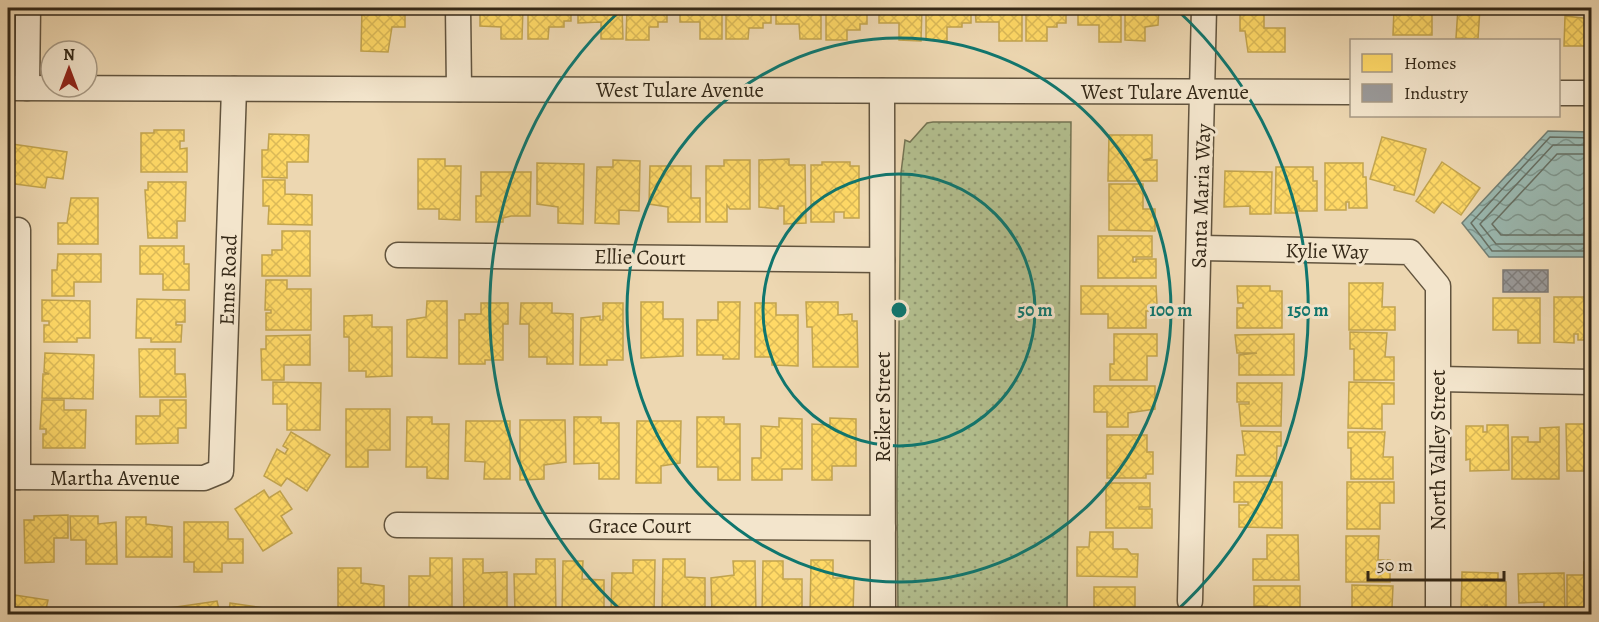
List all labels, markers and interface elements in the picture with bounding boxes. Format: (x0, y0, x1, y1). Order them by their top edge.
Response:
north arrow (39, 39, 99, 99)
legend (1350, 39, 1560, 117)
text: N (63, 44, 75, 66)
text: Homes (1404, 51, 1456, 75)
street label: West Tulare Avenue (595, 76, 764, 104)
street label: West Tulare Avenue (1080, 78, 1249, 106)
text: Industry (1404, 81, 1469, 105)
street label: Santa Maria Way (1184, 123, 1218, 269)
street label: Enns Road (212, 233, 244, 326)
street label: Kylie Way (1285, 236, 1369, 266)
street label: Ellie Court (594, 242, 686, 272)
text: 50 m (1018, 298, 1052, 322)
text: 100 m (1150, 298, 1192, 322)
text: 150 m (1287, 298, 1329, 322)
centre of rings (889, 300, 909, 320)
street label: Reiker Street (869, 352, 897, 462)
street label: North Valley Street (1424, 369, 1452, 531)
street label: Martha Avenue (50, 464, 180, 492)
street label: Grace Court (589, 512, 692, 540)
scale bar (1368, 544, 1504, 582)
text: 50 m (1377, 553, 1413, 577)

